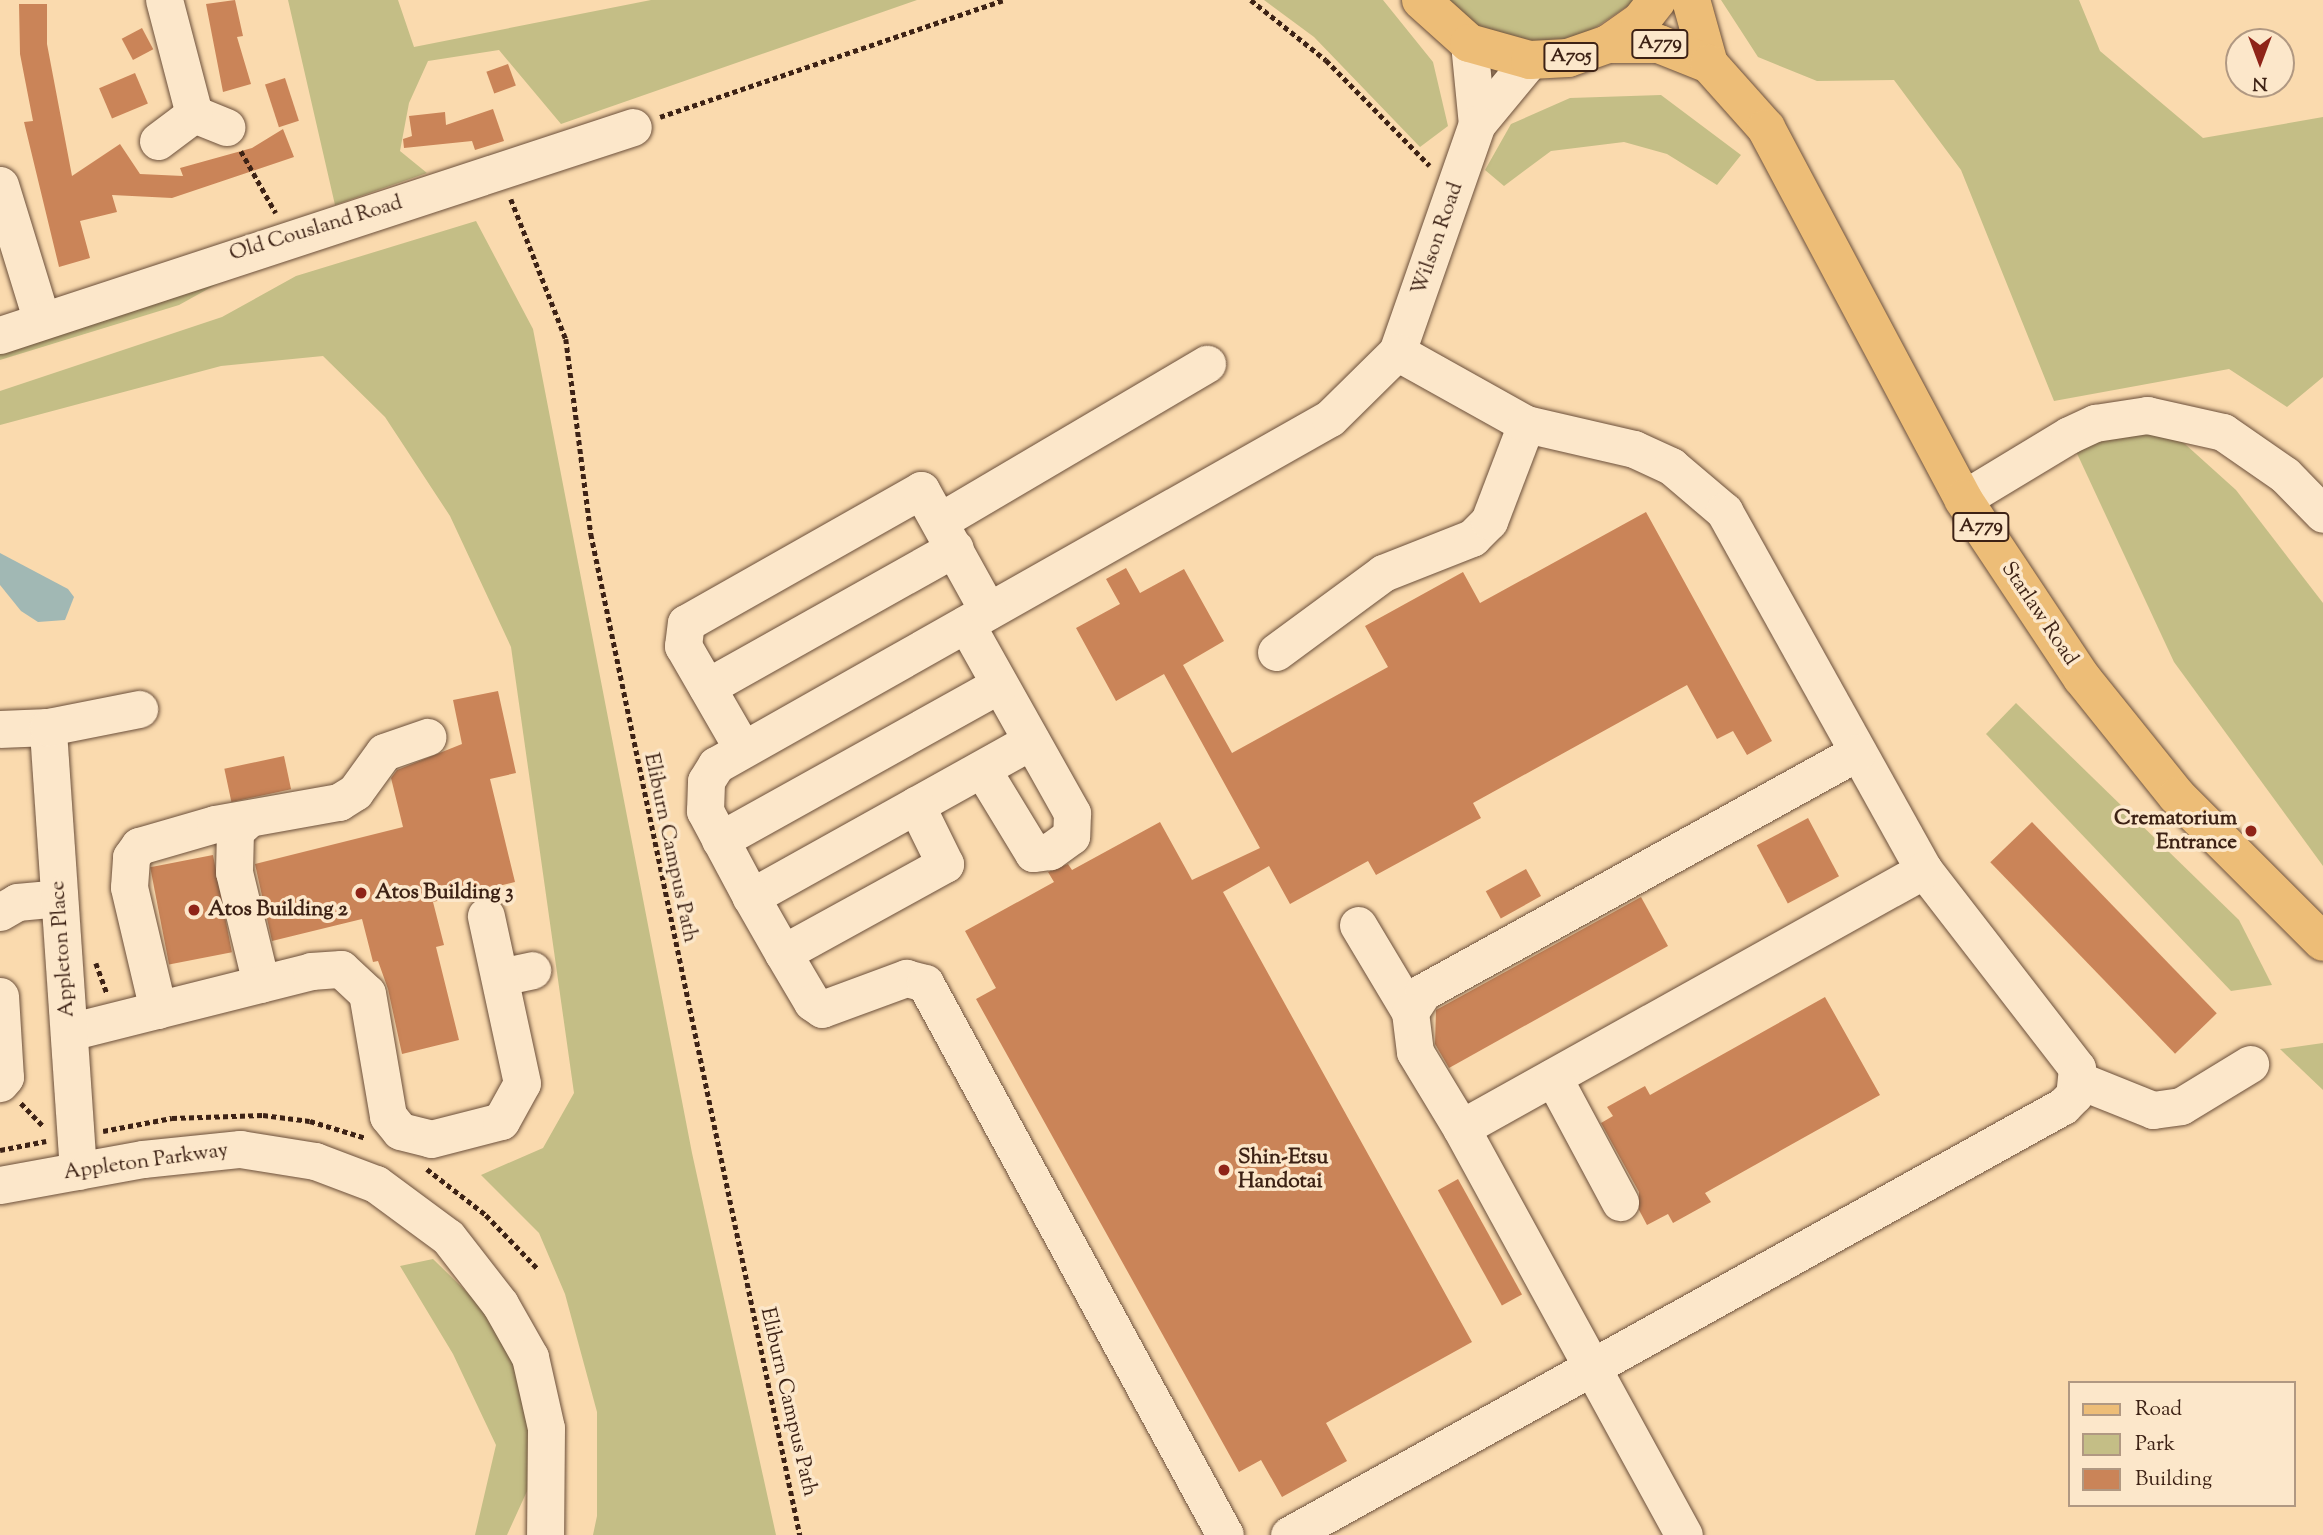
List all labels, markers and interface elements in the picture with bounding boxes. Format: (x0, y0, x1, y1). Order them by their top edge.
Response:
road number: A779 (1630, 28, 1690, 60)
north arrow (2225, 28, 2295, 98)
road number: A705 (1543, 41, 1599, 72)
text: N (2252, 69, 2268, 96)
street label: Wilson Road (1407, 179, 1469, 299)
street label: Old Cousland Road (227, 191, 405, 267)
road number: A779 (1951, 512, 2011, 542)
street label: Starlaw Road (1995, 557, 2083, 671)
street label: Eliburn Campus Path (638, 751, 702, 945)
place label: Crematorium Entrance (2114, 806, 2237, 856)
marker: Crematorium Entrance (2243, 823, 2259, 839)
street label: Appleton Place (46, 880, 80, 1018)
place label: Atos Building 3 (375, 880, 513, 906)
marker: Atos Building 3 (353, 885, 369, 901)
place label: Atos Building 2 (208, 897, 348, 923)
marker: Atos Building 2 (186, 902, 202, 918)
street label: Appleton Parkway (62, 1138, 230, 1186)
place label: Shin-Etsu Handotai (1238, 1145, 1328, 1195)
marker: Shin-Etsu Handotai (1216, 1162, 1232, 1178)
street label: Eliburn Campus Path (754, 1305, 822, 1499)
legend (2068, 1381, 2295, 1507)
text: Road (2135, 1395, 2182, 1425)
text: Park (2135, 1430, 2175, 1460)
text: Building (2135, 1465, 2212, 1495)

